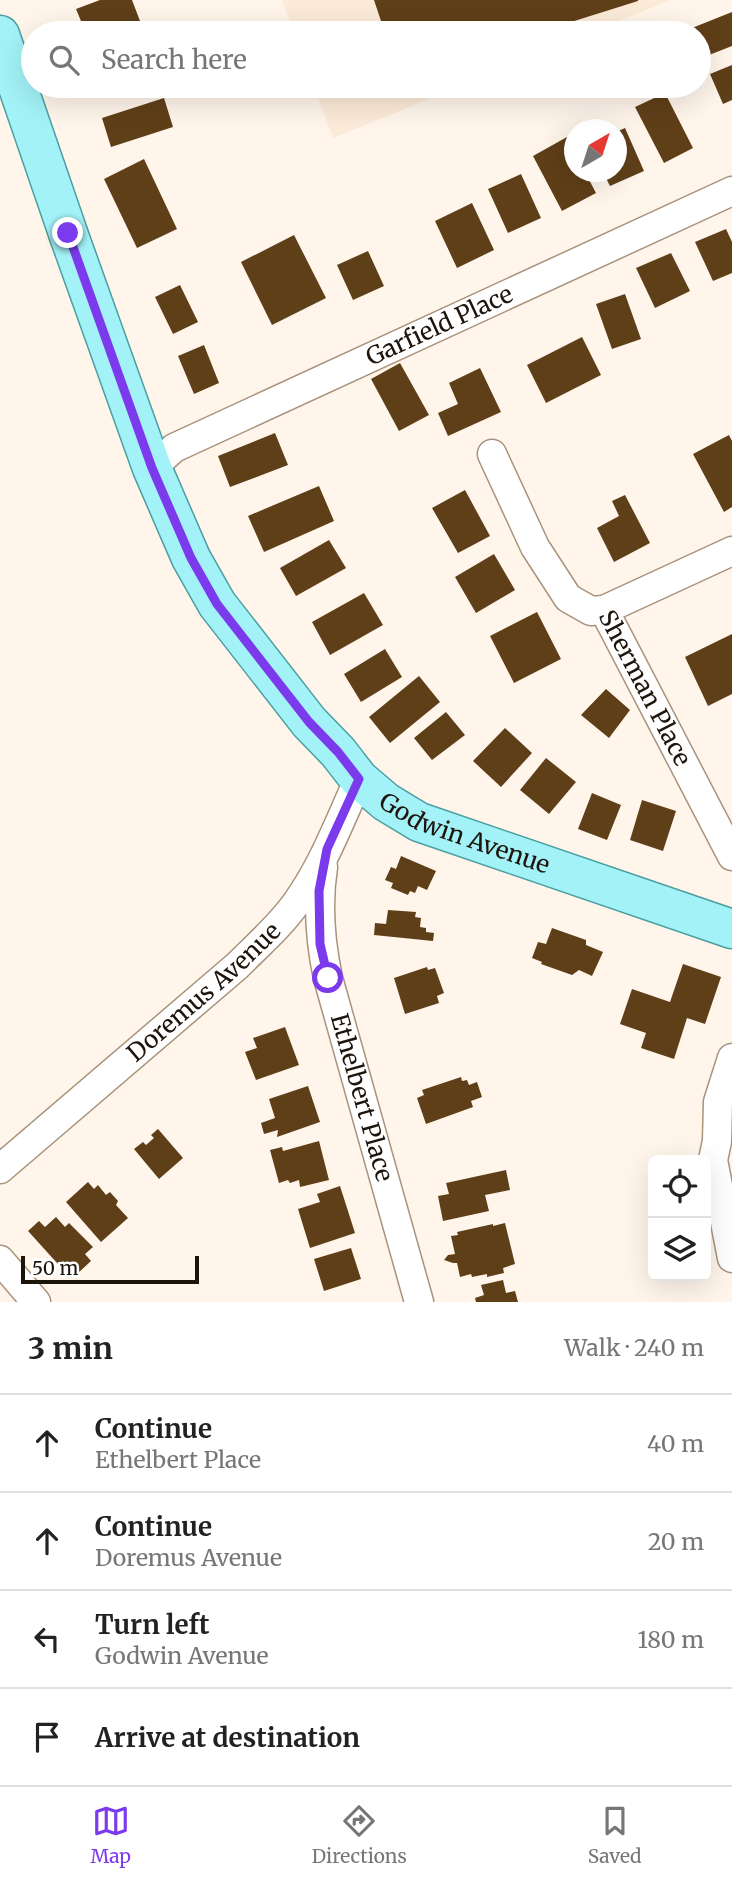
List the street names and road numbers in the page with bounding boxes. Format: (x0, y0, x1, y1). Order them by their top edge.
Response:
street label: Garfield Place (361, 278, 518, 372)
street label: Sherman Place (592, 605, 698, 771)
street label: Godwin Avenue (374, 785, 554, 881)
street label: Doremus Avenue (121, 916, 287, 1068)
street label: Ethelbert Place (324, 1010, 400, 1185)

